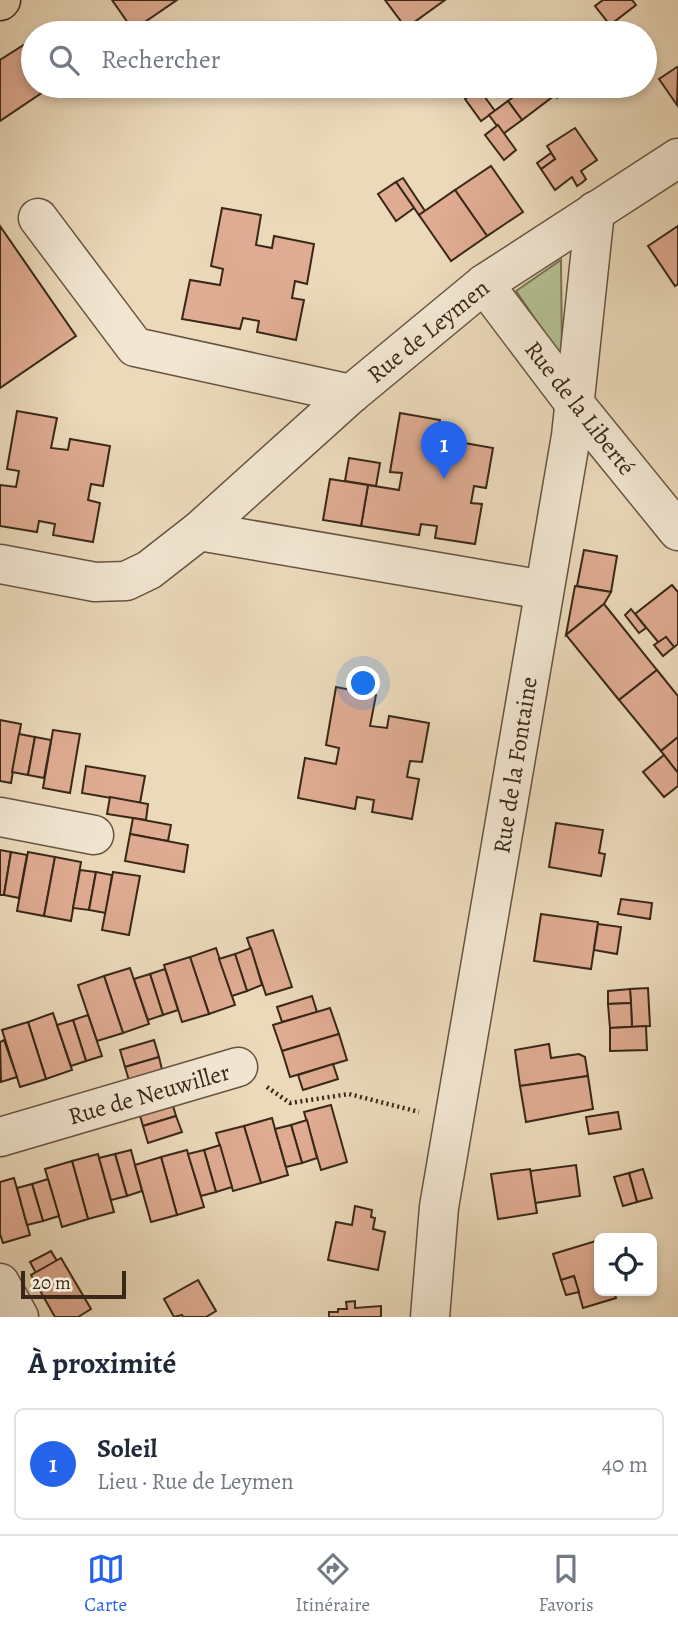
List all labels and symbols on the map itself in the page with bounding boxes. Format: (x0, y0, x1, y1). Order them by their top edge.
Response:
street label: Rue de Leymen (360, 272, 496, 390)
street label: Rue de la Liberté (517, 334, 643, 482)
pin: 1 (421, 421, 467, 479)
your location (346, 666, 380, 700)
street label: Rue de la Fontaine (485, 674, 545, 856)
street label: Rue de Neuwiller (64, 1056, 234, 1132)
scale bar (21, 1268, 126, 1300)

